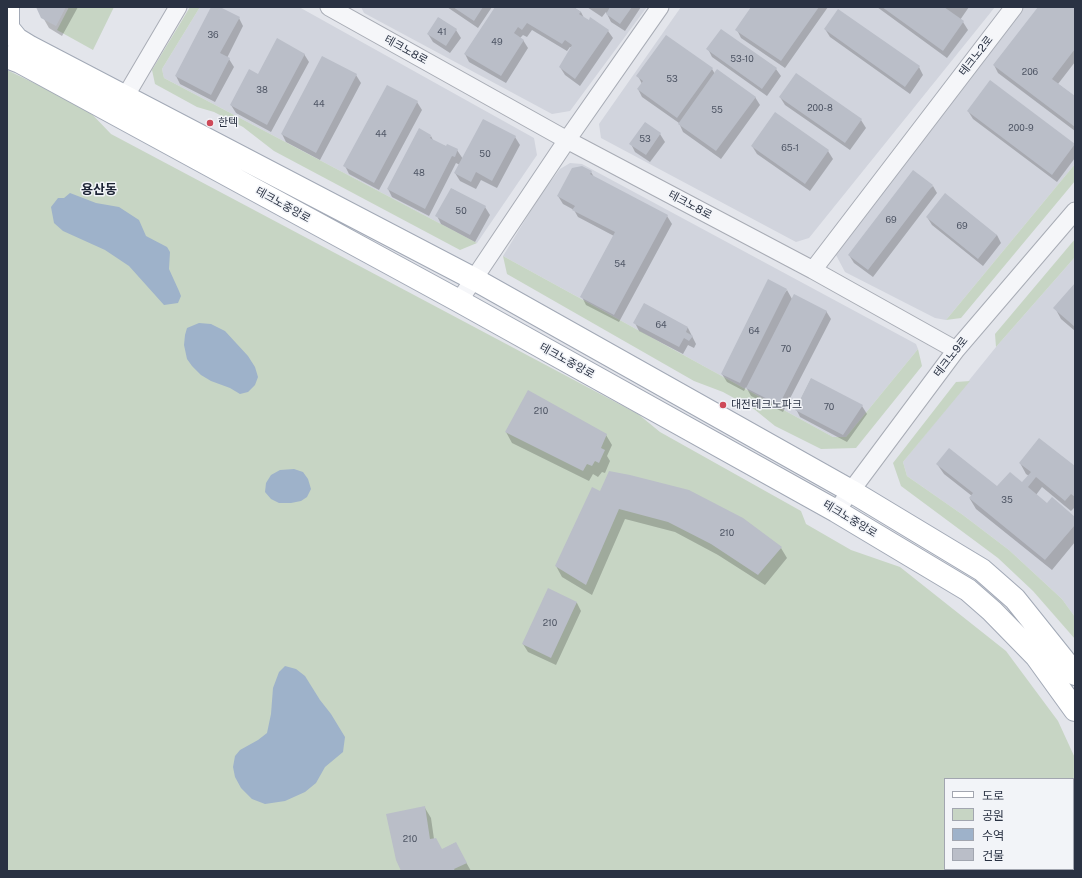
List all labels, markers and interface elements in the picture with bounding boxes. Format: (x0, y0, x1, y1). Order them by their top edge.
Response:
house number: 41 (437, 27, 447, 37)
house number: 36 (207, 30, 219, 40)
street label: 테크노8로 (382, 33, 430, 67)
street label: 테크노2로 (956, 33, 996, 79)
house number: 49 (491, 37, 503, 47)
house number: 53-10 (730, 54, 754, 64)
house number: 206 (1022, 67, 1038, 77)
house number: 53 (666, 74, 678, 84)
house number: 38 (256, 85, 268, 95)
house number: 44 (313, 99, 325, 109)
house number: 200-8 (807, 103, 833, 113)
house number: 55 (711, 105, 723, 115)
place label: 한텍 (218, 116, 238, 130)
marker: 한텍 (205, 118, 215, 128)
house number: 200-9 (1008, 123, 1034, 133)
house number: 44 (375, 129, 387, 139)
house number: 53 (639, 134, 651, 144)
house number: 65-1 (781, 143, 799, 153)
house number: 50 (479, 149, 491, 159)
house number: 48 (413, 168, 425, 178)
district label: 용산동 (81, 182, 117, 198)
street label: 테크노중앙로 (253, 185, 313, 225)
street label: 테크노8로 (666, 188, 714, 222)
house number: 50 (455, 206, 467, 216)
house number: 69 (885, 215, 897, 225)
house number: 69 (956, 221, 968, 231)
house number: 54 (614, 259, 626, 269)
house number: 64 (655, 320, 667, 330)
house number: 64 (748, 326, 760, 336)
street label: 테크노9로 (931, 334, 971, 380)
street label: 테크노중앙로 (537, 341, 597, 381)
house number: 70 (781, 344, 791, 354)
place label: 대전테크노파크 (731, 398, 802, 412)
marker: 대전테크노파크 (718, 400, 728, 410)
house number: 70 (824, 402, 834, 412)
house number: 210 (534, 406, 548, 416)
house number: 35 (1001, 495, 1013, 505)
street label: 테크노중앙로 (821, 498, 879, 540)
house number: 210 (720, 528, 734, 538)
house number: 210 (543, 618, 557, 628)
legend (944, 778, 1074, 870)
text: 도로 (982, 789, 1004, 803)
text: 공원 (982, 809, 1004, 823)
text: 수역 (982, 829, 1004, 843)
house number: 210 (403, 834, 417, 844)
text: 건물 (982, 849, 1004, 863)

